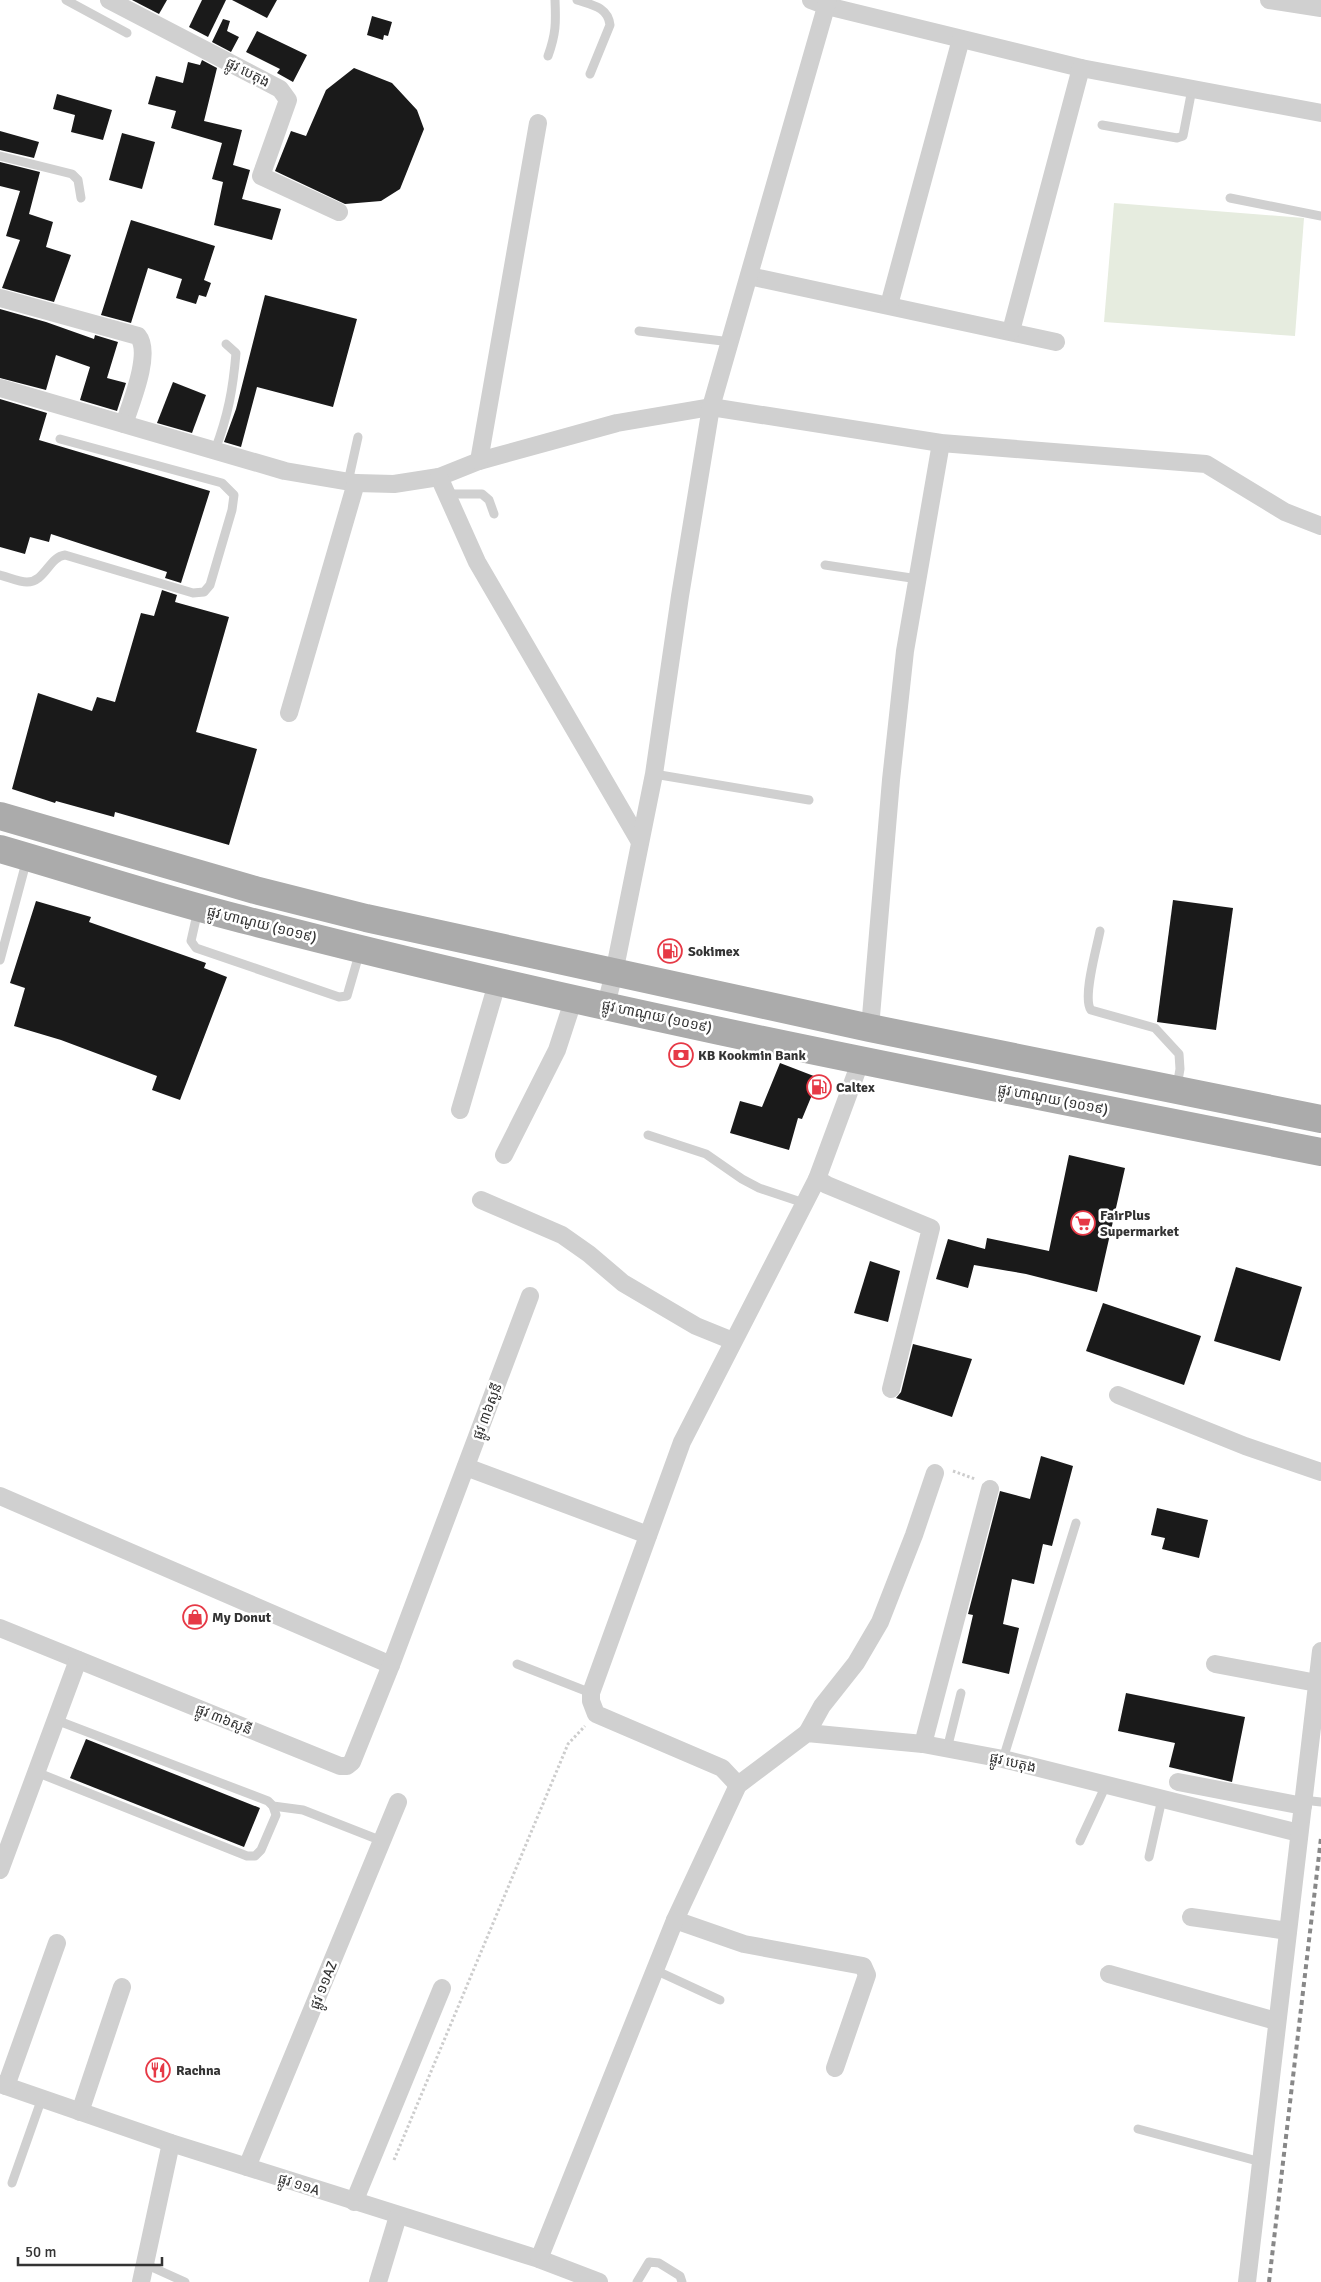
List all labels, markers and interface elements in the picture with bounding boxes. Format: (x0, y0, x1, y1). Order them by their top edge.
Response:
street label: ផ្លូវ បេតុង (221, 54, 273, 94)
street label: ផ្លូវ ហាណូយ (១០១៩) (205, 903, 318, 949)
fuel station icon: Sokimex (657, 938, 683, 964)
place label: Sokimex (688, 943, 740, 960)
street label: ផ្លូវ ហាណូយ (១០១៩) (600, 997, 714, 1040)
bank icon: KB Kookmin Bank (668, 1042, 694, 1068)
place label: KB Kookmin Bank (698, 1047, 807, 1064)
fuel station icon: Caltex (806, 1074, 832, 1100)
place label: Caltex (836, 1079, 875, 1096)
street label: ផ្លូវ ហាណូយ (១០១៩) (996, 1080, 1110, 1122)
place label: FairPlus Supermarket (1100, 1207, 1180, 1240)
supermarket icon: FairPlus Supermarket (1070, 1210, 1096, 1236)
street label: ផ្លូវ ៣៦សូនី (469, 1380, 509, 1443)
shop icon: My Donut (182, 1604, 208, 1630)
place label: My Donut (212, 1609, 272, 1626)
street label: ផ្លូវ ៣៦សូនី (192, 1700, 255, 1741)
street label: ផ្លូវ បេតុង (987, 1749, 1038, 1779)
street label: ផ្លូវ ១១AZ (306, 1958, 344, 2013)
restaurant icon: Rachna (145, 2057, 171, 2083)
place label: Rachna (176, 2062, 221, 2079)
street label: ផ្លូវ ១១A (275, 2170, 322, 2202)
scale bar (18, 2234, 161, 2266)
text: 50 m (25, 2243, 56, 2261)

